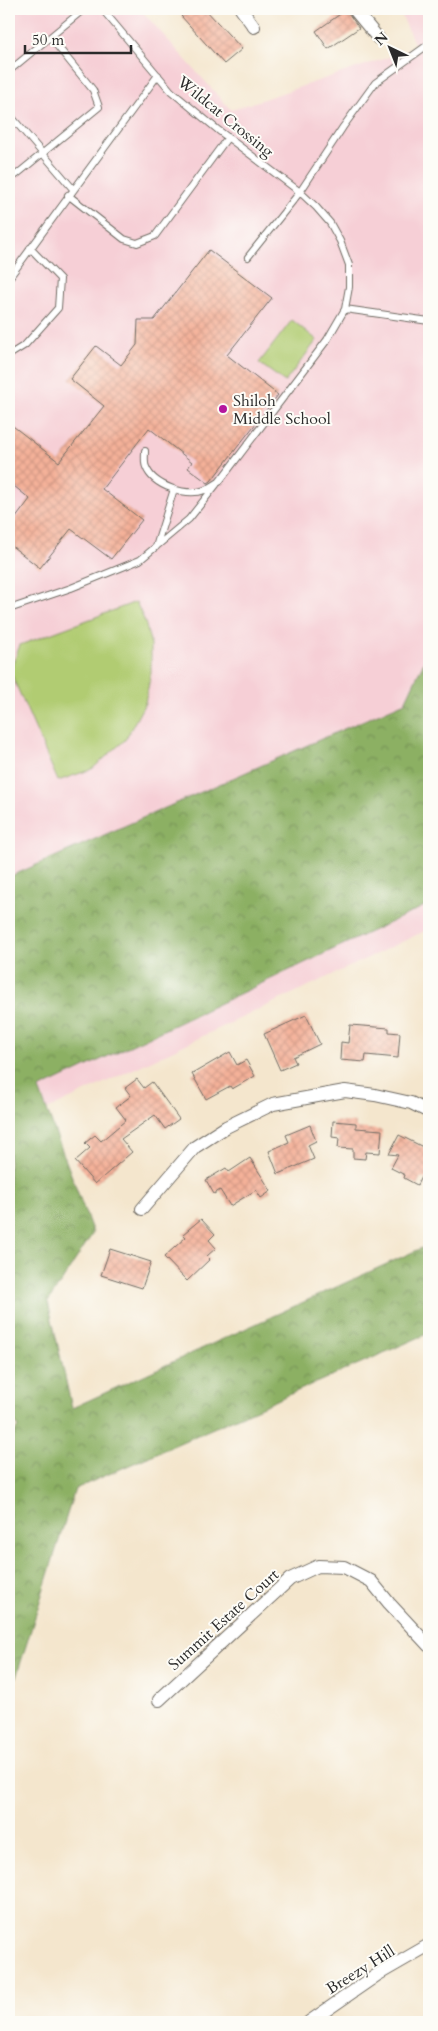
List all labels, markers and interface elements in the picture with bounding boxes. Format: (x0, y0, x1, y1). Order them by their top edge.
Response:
scale bar (25, 22, 131, 54)
north arrow (366, 22, 416, 72)
text: N (371, 28, 392, 50)
text: 50 m (32, 30, 64, 50)
street label: Wildcat Crossing (172, 70, 278, 163)
place label: Shiloh Middle School (233, 390, 331, 430)
marker: Shiloh Middle School (217, 403, 229, 415)
street label: Summit Estate Court (164, 1564, 284, 1675)
street label: Breezy Hill (322, 1940, 399, 2000)

